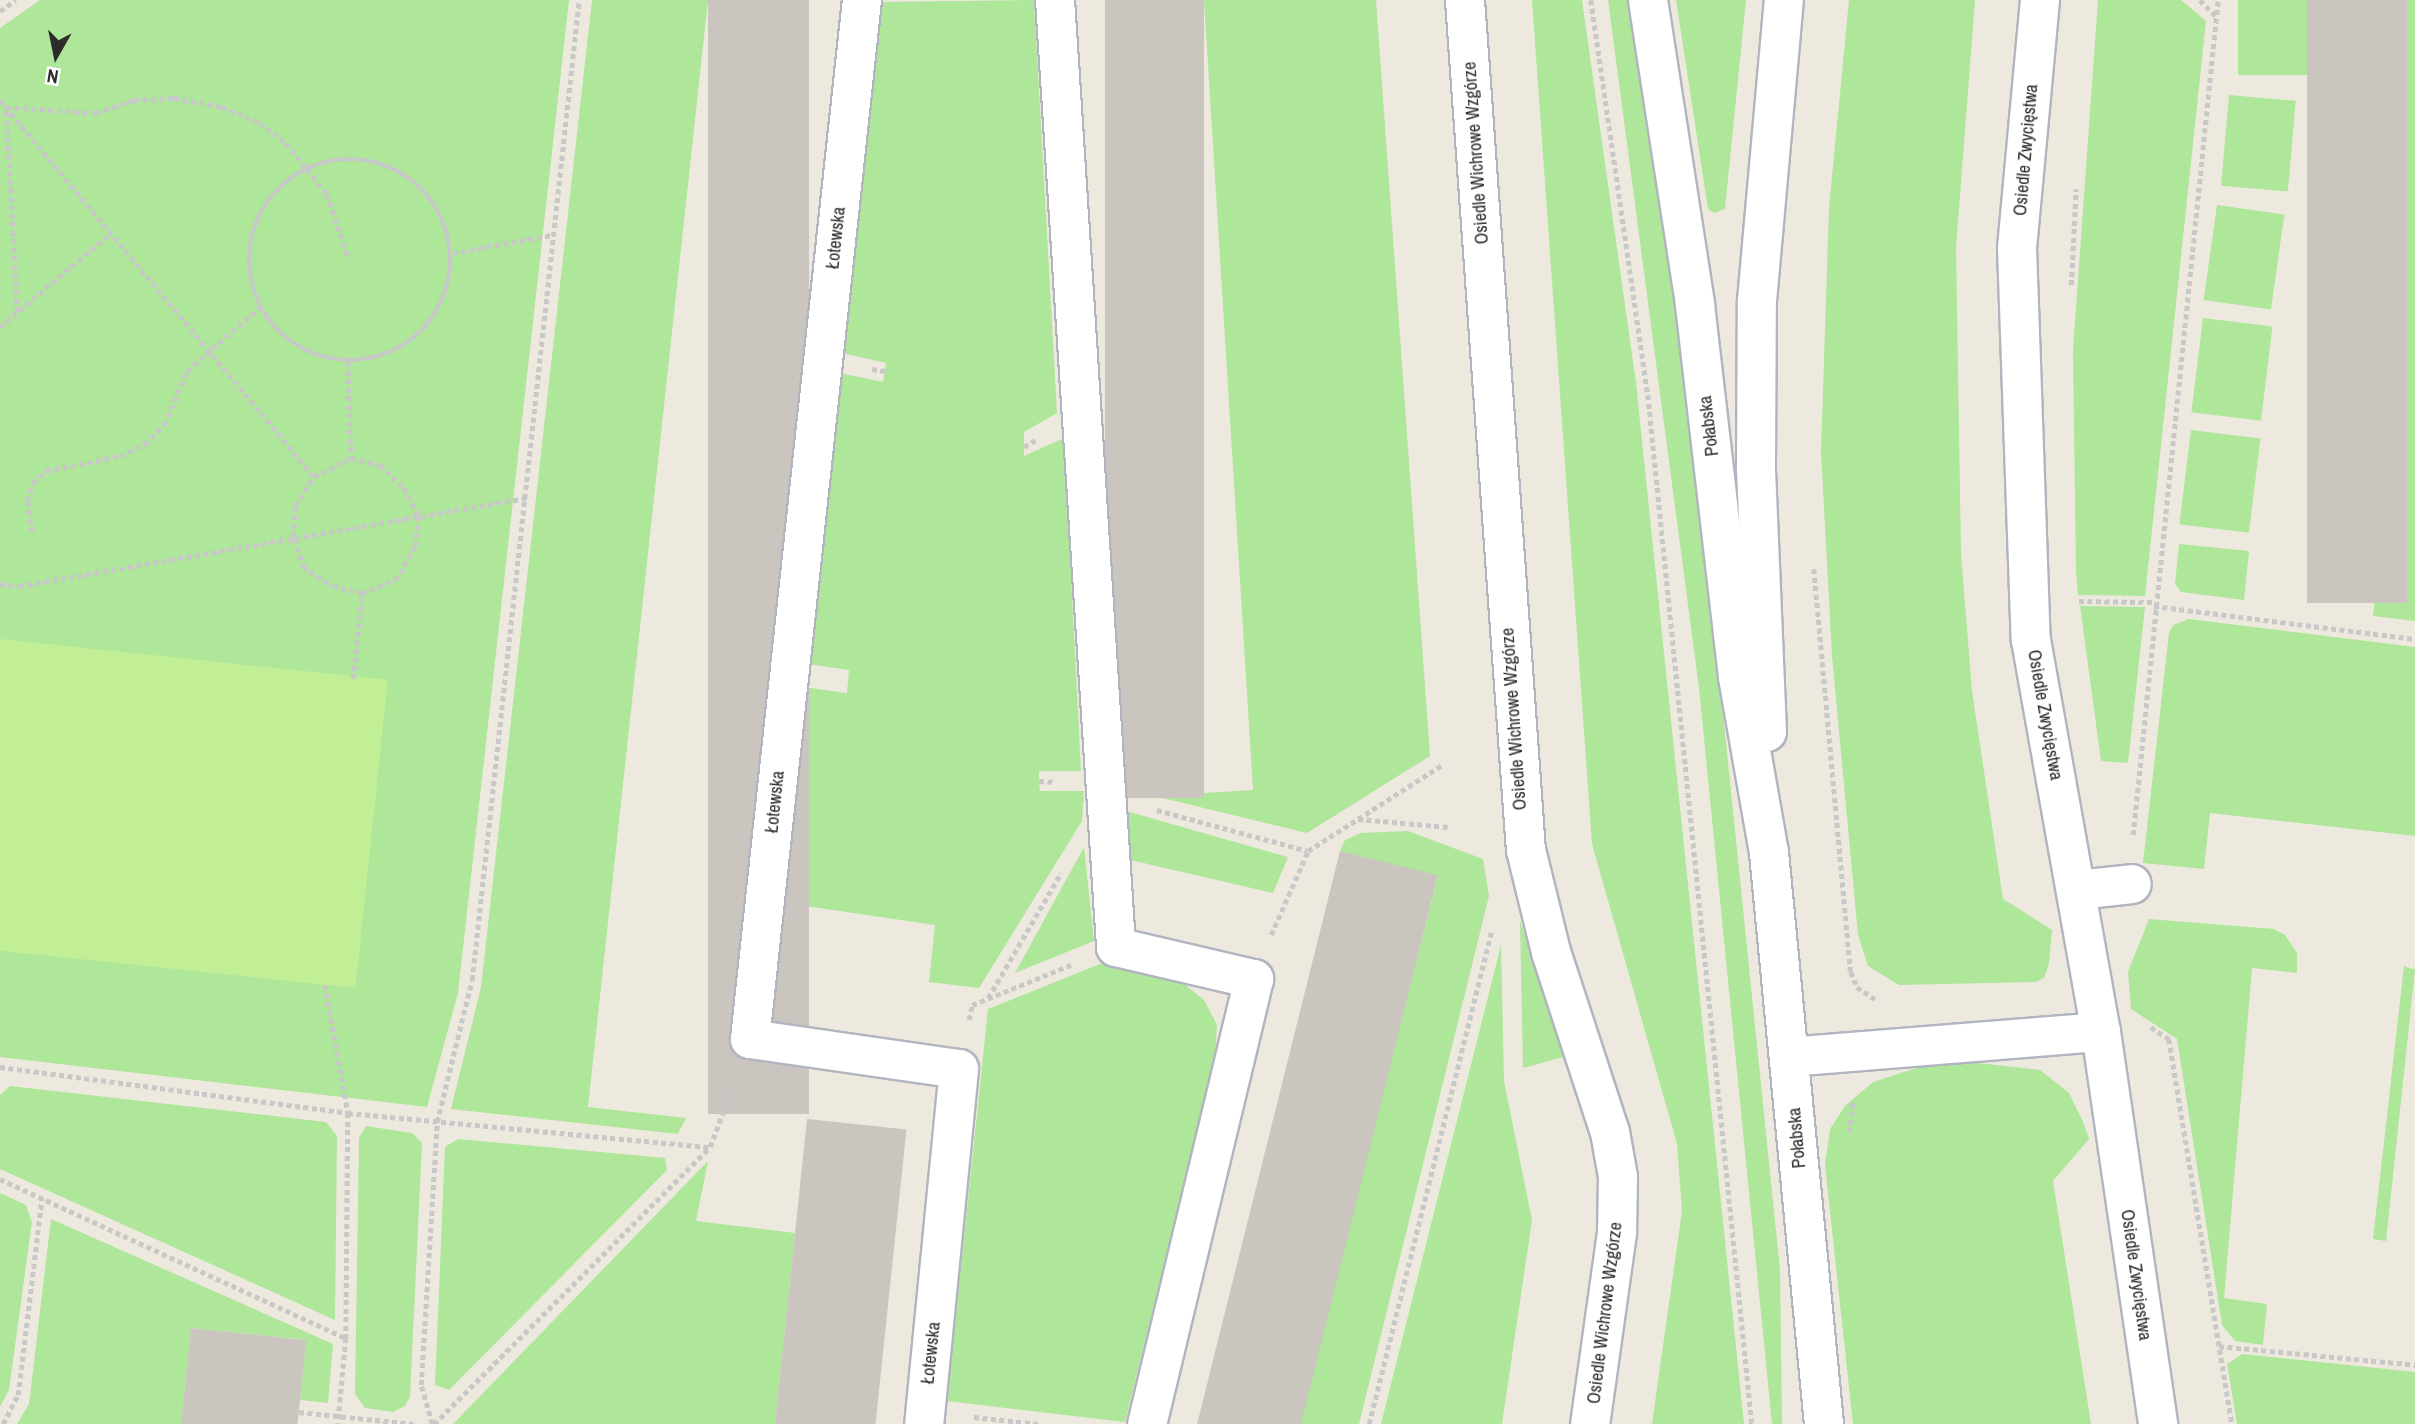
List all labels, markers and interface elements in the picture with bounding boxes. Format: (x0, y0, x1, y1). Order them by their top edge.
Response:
north arrow (21, 21, 91, 91)
street label: Osiedle Wichrowe Wzgórze (1459, 61, 1493, 245)
text: N (45, 63, 60, 90)
street label: Osiedle Zwycięstwa (2009, 83, 2043, 217)
street label: Łotewska (822, 206, 850, 270)
street label: Połabska (1695, 395, 1723, 457)
street label: Osiedle Wichrowe Wzgórze (1497, 627, 1531, 811)
street label: Osiedle Zwycięstwa (2023, 648, 2067, 782)
street label: Łotewska (761, 770, 789, 834)
street label: Połabska (1784, 1107, 1810, 1169)
street label: Osiedle Zwycięstwa (2116, 1208, 2156, 1342)
street label: Osiedle Wichrowe Wzgórze (1583, 1221, 1627, 1405)
street label: Łotewska (917, 1321, 945, 1385)

